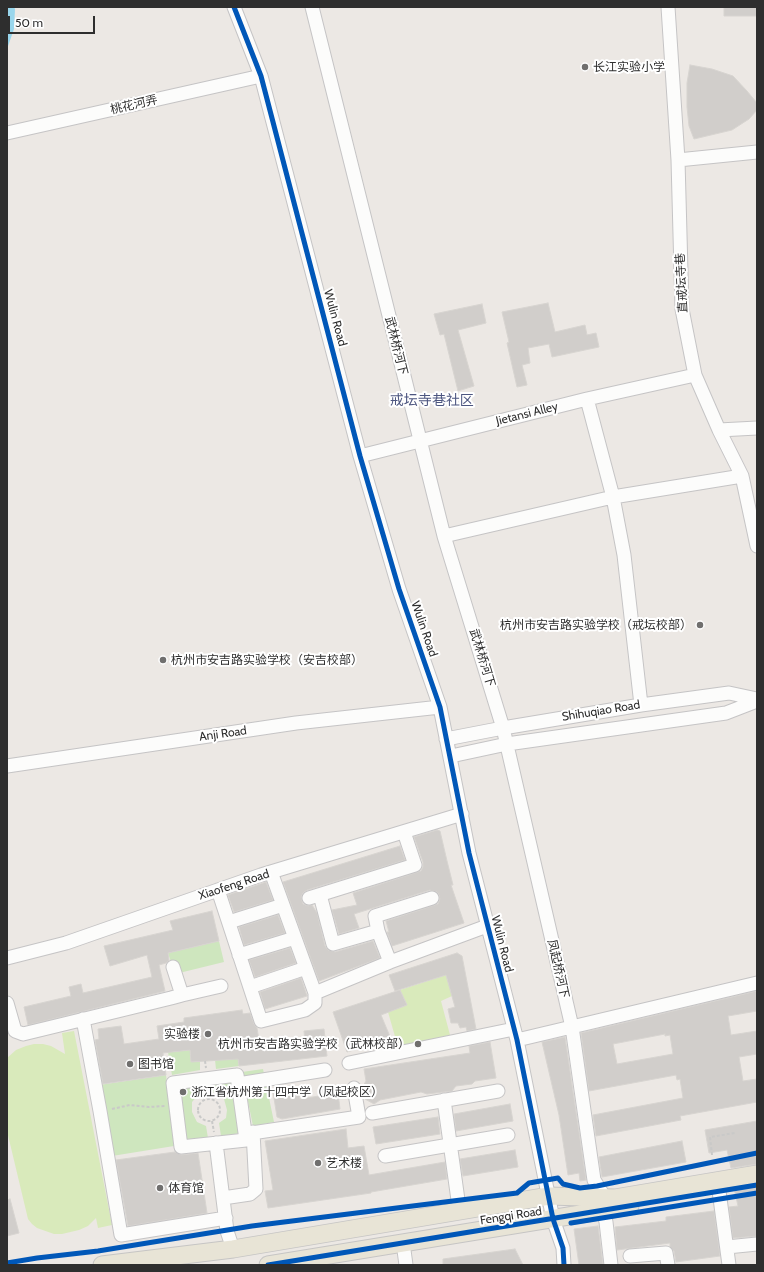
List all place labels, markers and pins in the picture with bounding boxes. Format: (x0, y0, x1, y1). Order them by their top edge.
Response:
place label: 长江实验小学 (593, 60, 665, 74)
marker: 长江实验小学 (580, 62, 590, 72)
place label: 杭州市安吉路实验学校（戒坛校部） (500, 618, 692, 632)
marker: 杭州市安吉路实验学校（戒坛校部） (695, 620, 705, 630)
place label: 杭州市安吉路实验学校（安吉校部） (171, 653, 363, 667)
marker: 杭州市安吉路实验学校（安吉校部） (158, 655, 168, 665)
place label: 实验楼 (164, 1027, 200, 1041)
marker: 实验楼 (203, 1029, 213, 1039)
place label: 杭州市安吉路实验学校（武林校部） (218, 1037, 410, 1051)
marker: 杭州市安吉路实验学校（武林校部） (413, 1039, 423, 1049)
place label: 图书馆 (138, 1057, 174, 1071)
marker: 图书馆 (125, 1059, 135, 1069)
place label: 浙江省杭州第十四中学（凤起校区） (191, 1085, 383, 1099)
marker: 浙江省杭州第十四中学（凤起校区） (178, 1087, 188, 1097)
place label: 艺术楼 (326, 1156, 362, 1170)
marker: 艺术楼 (313, 1158, 323, 1168)
place label: 体育馆 (168, 1181, 204, 1195)
marker: 体育馆 (155, 1183, 165, 1193)

